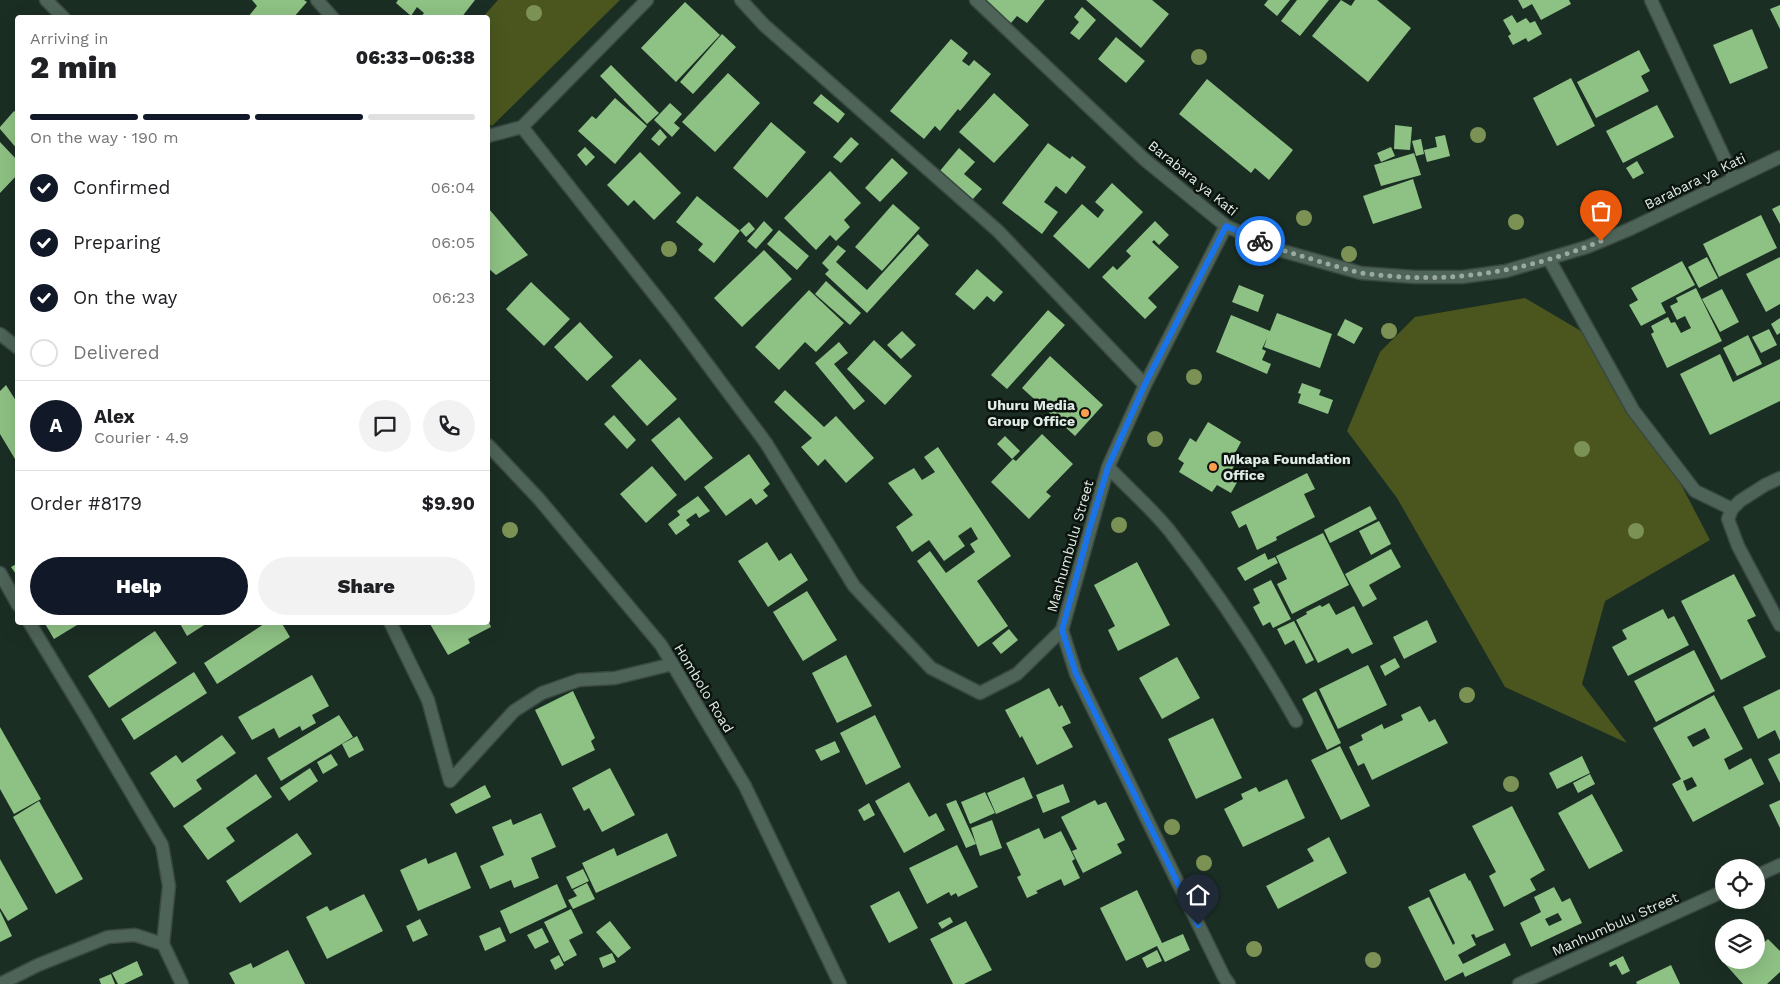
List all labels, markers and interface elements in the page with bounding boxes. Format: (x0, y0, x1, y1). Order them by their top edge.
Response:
text: Arriving in (30, 29, 108, 48)
text: 06:33–06:38 (356, 46, 475, 69)
text: 2 min (30, 48, 117, 86)
text: On the way · 190 m (30, 128, 179, 147)
street label: Barabara ya Kati (1145, 137, 1241, 219)
street label: Barabara ya Kati (1642, 150, 1748, 212)
icon: check (30, 174, 58, 202)
text: Confirmed (73, 176, 170, 199)
text: 06:04 (431, 178, 475, 197)
pin (1580, 190, 1622, 241)
icon: bag (1587, 197, 1615, 225)
courier (1235, 216, 1285, 266)
icon: bike (1246, 227, 1274, 255)
icon: check (30, 229, 58, 257)
text: Preparing (73, 231, 160, 254)
text: 06:05 (431, 233, 475, 252)
icon: check (30, 284, 58, 312)
text: On the way (73, 286, 177, 309)
text: 06:23 (432, 288, 475, 307)
text: Delivered (73, 341, 160, 364)
place label: Uhuru Media Group Office (987, 397, 1076, 429)
button: chat (359, 400, 411, 452)
button: phone (423, 400, 475, 452)
text: Alex (94, 405, 135, 428)
marker: Uhuru Media Group Office (1079, 407, 1091, 419)
text: A (50, 414, 62, 437)
text: Courier · 4.9 (94, 428, 189, 447)
place label: Mkapa Foundation Office (1223, 451, 1351, 483)
marker: Mkapa Foundation Office (1207, 461, 1219, 473)
street label: Manhumbulu Street (1044, 478, 1097, 614)
text: Order #8179 (30, 492, 142, 515)
text: $9.90 (422, 492, 475, 515)
button: Help (30, 557, 248, 615)
button: Share (258, 557, 475, 615)
street label: Hombolo Road (671, 641, 737, 735)
map controls (1715, 859, 1765, 969)
button: locate (1715, 859, 1765, 909)
pin (1177, 874, 1219, 925)
icon: home (1184, 881, 1212, 909)
street label: Manhumbulu Street (1549, 889, 1681, 959)
button: layers (1715, 919, 1765, 969)

